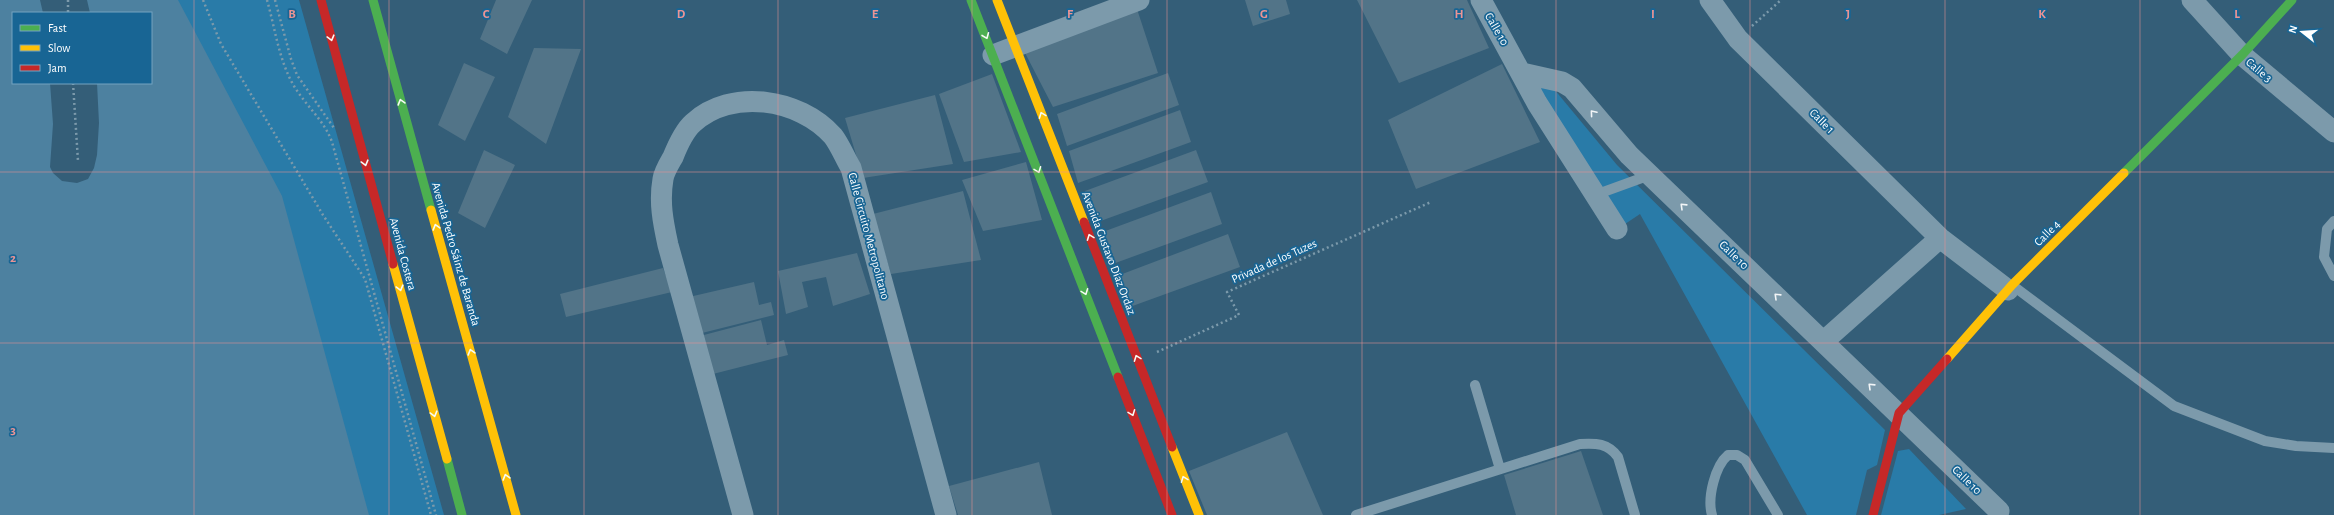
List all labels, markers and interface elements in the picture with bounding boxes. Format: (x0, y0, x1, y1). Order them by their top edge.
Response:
text: B (288, 8, 296, 21)
text: C (483, 8, 490, 21)
text: D (677, 8, 686, 21)
text: E (872, 8, 879, 21)
text: F (1067, 8, 1074, 21)
text: G (1260, 8, 1268, 21)
text: H (1454, 8, 1464, 21)
text: I (1651, 8, 1655, 21)
text: J (1846, 8, 1850, 21)
text: K (2038, 8, 2046, 21)
text: L (2234, 8, 2240, 21)
street label: Calle 10 (1483, 11, 1511, 47)
legend (12, 12, 152, 84)
north arrow (2282, 12, 2322, 52)
text: Fast (48, 22, 67, 34)
text: N (2287, 24, 2299, 34)
one-way arrow (981, 33, 989, 40)
one-way arrow (326, 34, 335, 41)
text: Slow (48, 42, 70, 54)
street label: Calle 3 (2244, 56, 2274, 84)
text: Jam (48, 62, 67, 74)
one-way arrow (397, 98, 406, 105)
street label: Calle 1 (1807, 106, 1837, 136)
one-way arrow (1591, 110, 1598, 117)
one-way arrow (1039, 112, 1047, 119)
one-way arrow (361, 160, 369, 166)
one-way arrow (1033, 167, 1041, 174)
street label: Calle Circuito Metropolitano (846, 171, 892, 301)
street label: Avenida Pedro Sáinz de Baranda (430, 181, 482, 328)
street label: Avenida Gustavo Díaz Ordaz (1080, 190, 1138, 316)
one-way arrow (1680, 203, 1688, 211)
street label: Avenida Costera (388, 216, 419, 292)
street label: Calle 4 (2032, 218, 2062, 248)
one-way arrow (432, 224, 441, 231)
one-way arrow (1086, 233, 1094, 240)
street label: Privada de los Tuzes (1230, 237, 1318, 285)
street label: Calle 10 (1717, 238, 1751, 272)
text: 2 (10, 252, 16, 265)
one-way arrow (395, 285, 404, 292)
one-way arrow (1080, 288, 1088, 295)
one-way arrow (1774, 294, 1782, 301)
one-way arrow (467, 349, 476, 356)
one-way arrow (1134, 354, 1142, 361)
one-way arrow (1868, 383, 1876, 391)
one-way arrow (1127, 409, 1135, 416)
one-way arrow (430, 410, 438, 417)
text: 3 (10, 424, 16, 437)
street label: Calle 10 (1950, 463, 1984, 497)
one-way arrow (502, 474, 511, 481)
one-way arrow (1181, 475, 1189, 482)

